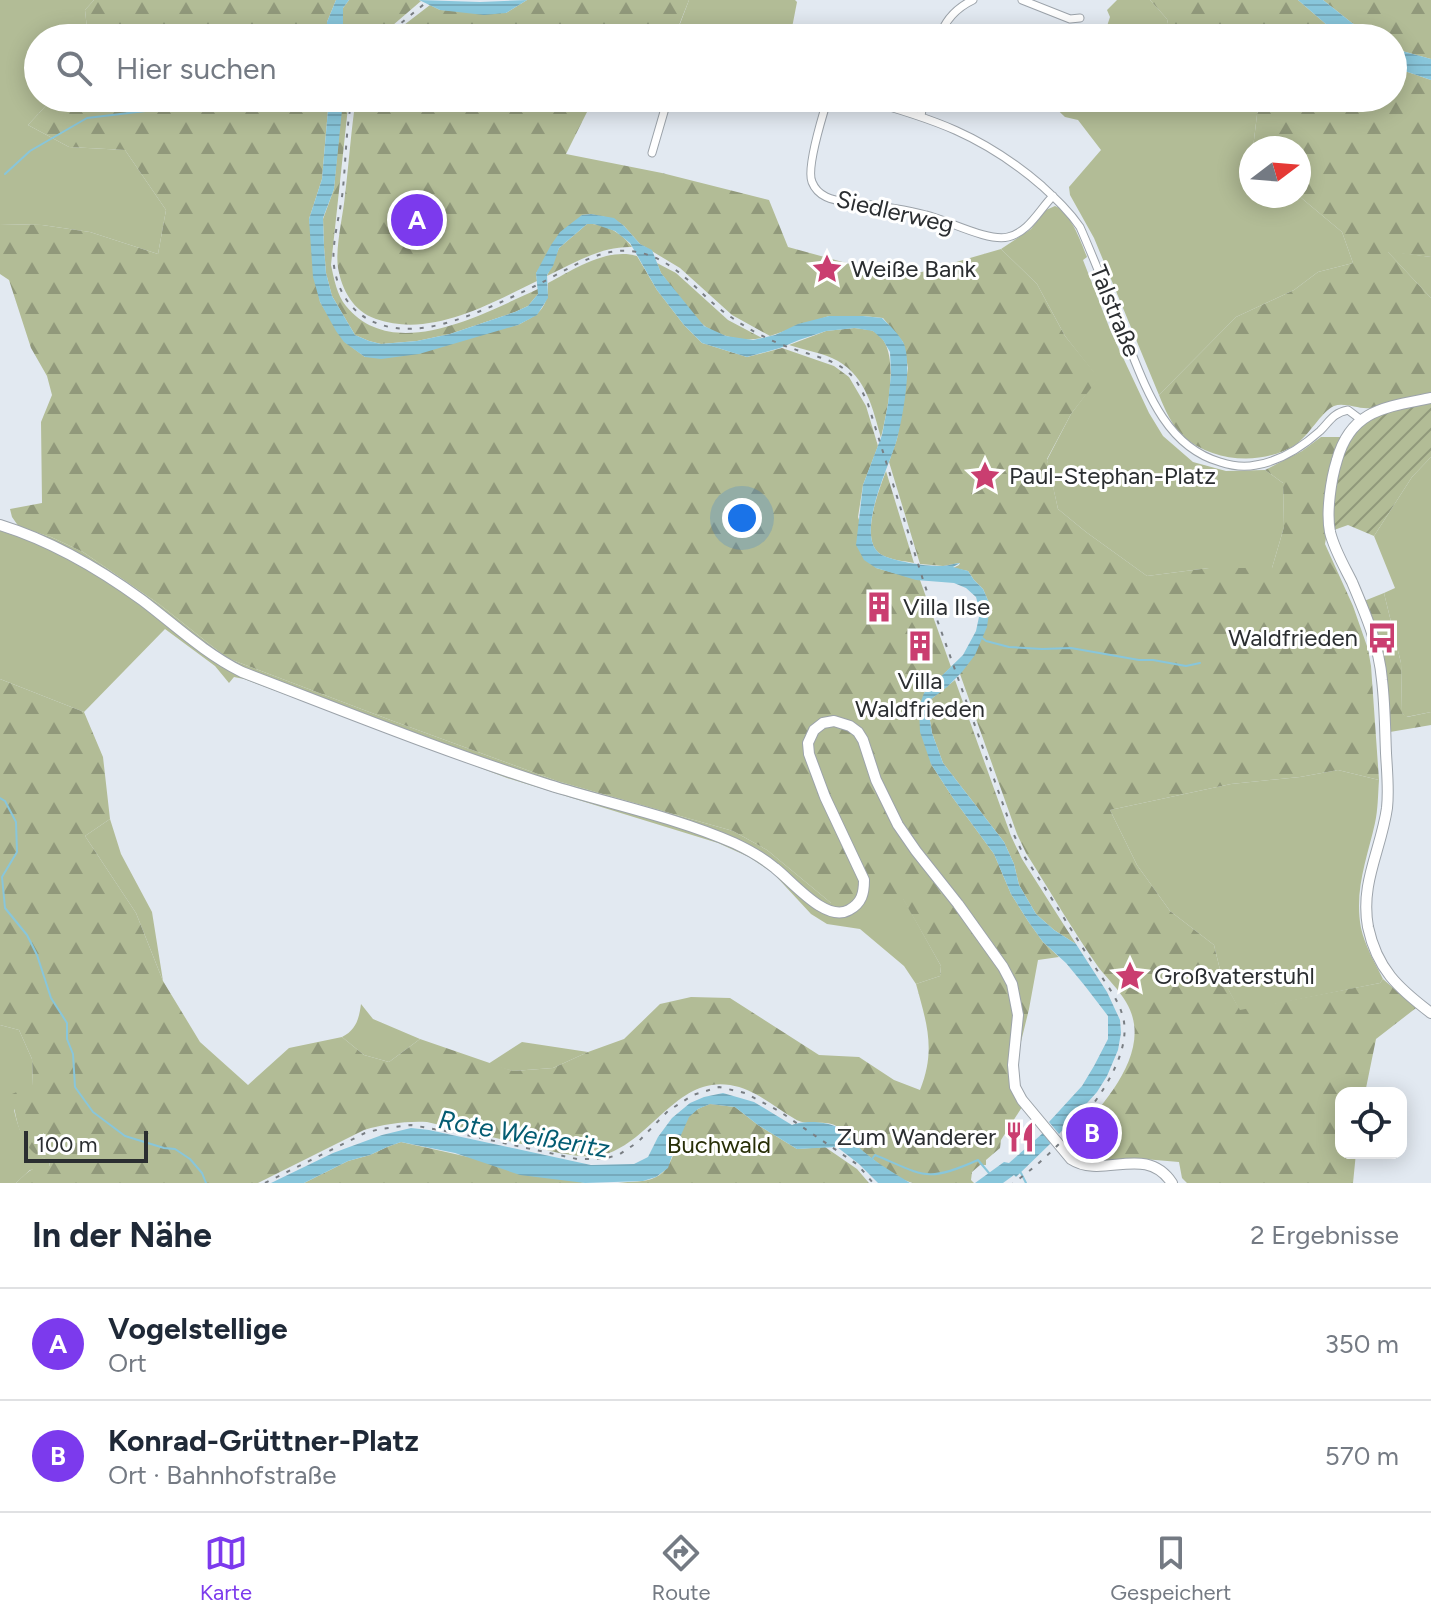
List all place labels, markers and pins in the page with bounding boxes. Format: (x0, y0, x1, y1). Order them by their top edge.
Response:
pin: A (391, 190, 443, 250)
place icon: Weiße Bank (810, 252, 844, 286)
place label: Weiße Bank (851, 254, 977, 283)
place icon: Paul-Stephan-Platz (968, 459, 1002, 493)
place label: Paul-Stephan-Platz (1009, 461, 1216, 490)
building icon: Villa Ilse (862, 590, 896, 624)
place label: Villa Ilse (903, 592, 990, 621)
bus stop icon: Waldfrieden (1365, 621, 1399, 655)
place label: Waldfrieden (1228, 623, 1358, 652)
building icon: Villa Waldfrieden (903, 629, 937, 663)
place label: Villa Waldfrieden (855, 666, 985, 723)
place icon: Großvaterstuhl (1113, 959, 1147, 993)
place label: Großvaterstuhl (1154, 961, 1315, 990)
pin: B (1066, 1103, 1118, 1163)
restaurant icon: Zum Wanderer (1003, 1120, 1037, 1154)
place label: Zum Wanderer (837, 1122, 996, 1151)

